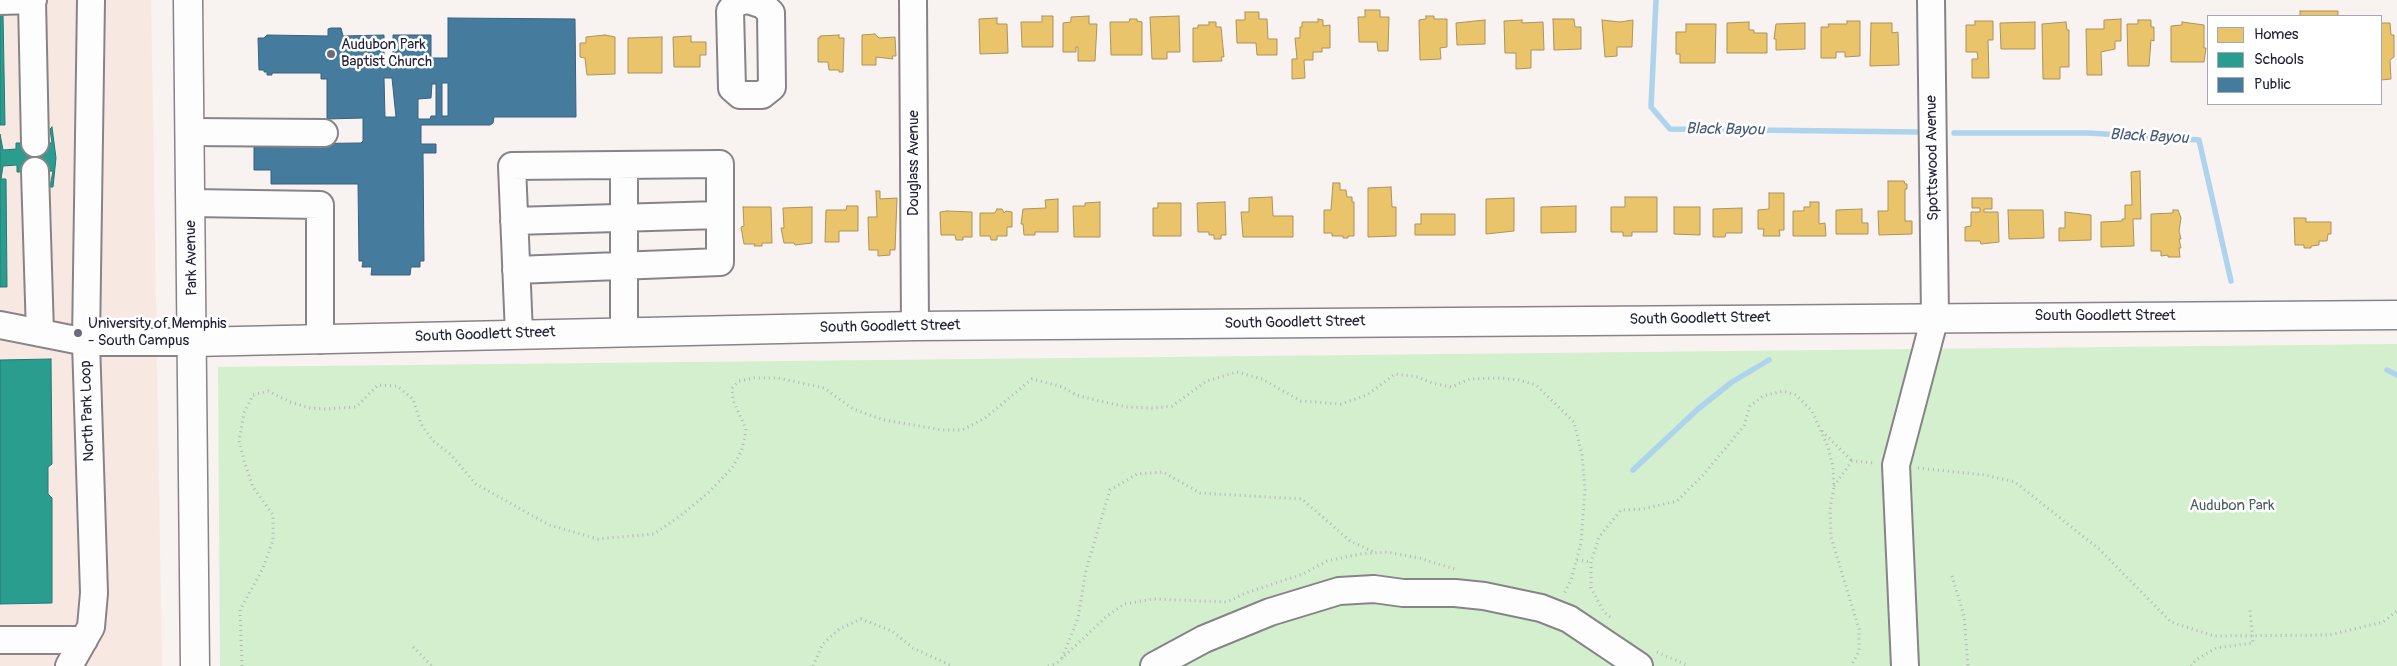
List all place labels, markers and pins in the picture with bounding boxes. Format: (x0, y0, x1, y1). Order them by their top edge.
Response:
place label: Audubon Park Baptist Church (341, 36, 432, 71)
marker: Audubon Park Baptist Church (325, 48, 337, 60)
place label: University of Memphis - South Campus (88, 315, 227, 350)
marker: University of Memphis - South Campus (72, 327, 84, 339)

